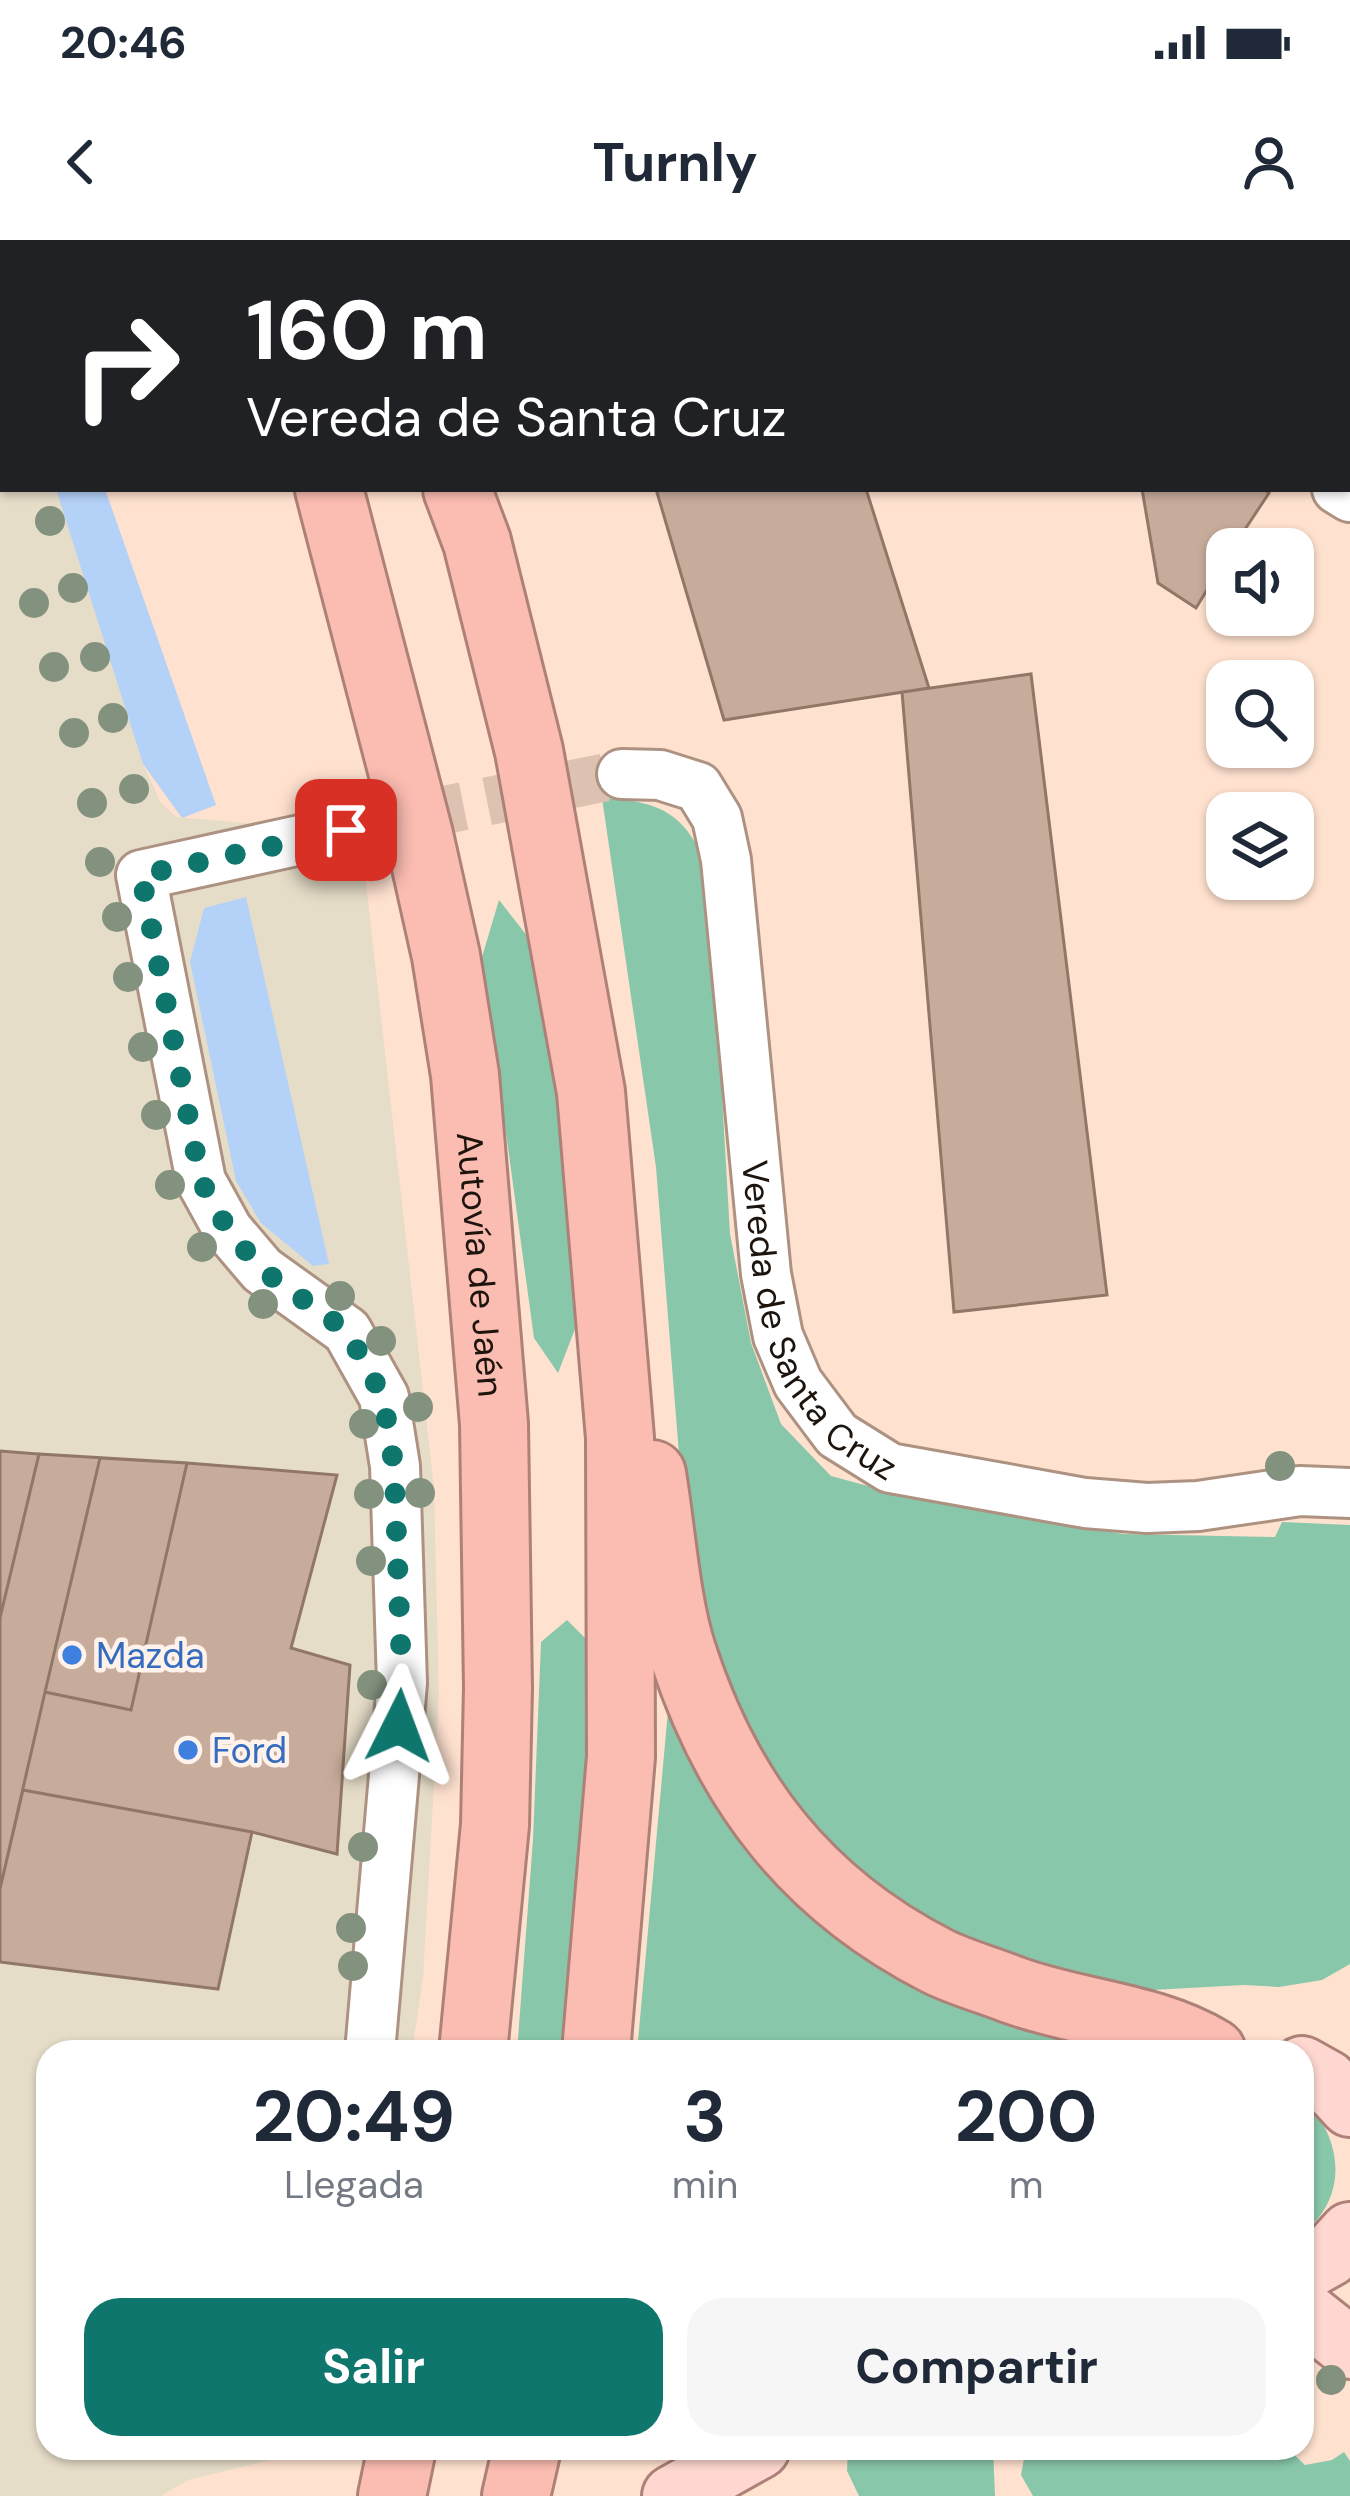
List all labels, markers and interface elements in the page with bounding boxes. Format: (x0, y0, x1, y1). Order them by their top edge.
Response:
text: 20:46 (60, 13, 187, 72)
text: Turnly (592, 127, 758, 198)
icon: back (48, 129, 114, 195)
icon: person (1236, 129, 1302, 195)
text: 160 m (246, 276, 488, 385)
icon: right (48, 288, 204, 444)
text: Vereda de Santa Cruz (246, 382, 786, 453)
map controls (1206, 528, 1314, 900)
button: sound (1206, 528, 1314, 636)
button: search (1206, 660, 1314, 768)
pin (295, 779, 397, 881)
button: layers (1206, 792, 1314, 900)
icon: arrive (313, 797, 379, 863)
street label: Autovía de Jaén (446, 1130, 515, 1399)
street label: Vereda de Santa Cruz (731, 1158, 906, 1491)
place label: Mazda (96, 1632, 205, 1679)
marker: Mazda (59, 1642, 85, 1668)
position arrow (336, 1663, 462, 1789)
place label: Ford (212, 1727, 287, 1774)
marker: Ford (175, 1737, 201, 1763)
text: 20:49 (253, 2070, 455, 2163)
text: 3 (683, 2070, 727, 2163)
text: 200 (955, 2070, 1097, 2163)
text: Llegada (284, 2159, 424, 2210)
text: min (672, 2159, 738, 2210)
text: m (1009, 2159, 1044, 2210)
button: Salir (84, 2298, 663, 2436)
button: Compartir (687, 2298, 1266, 2436)

